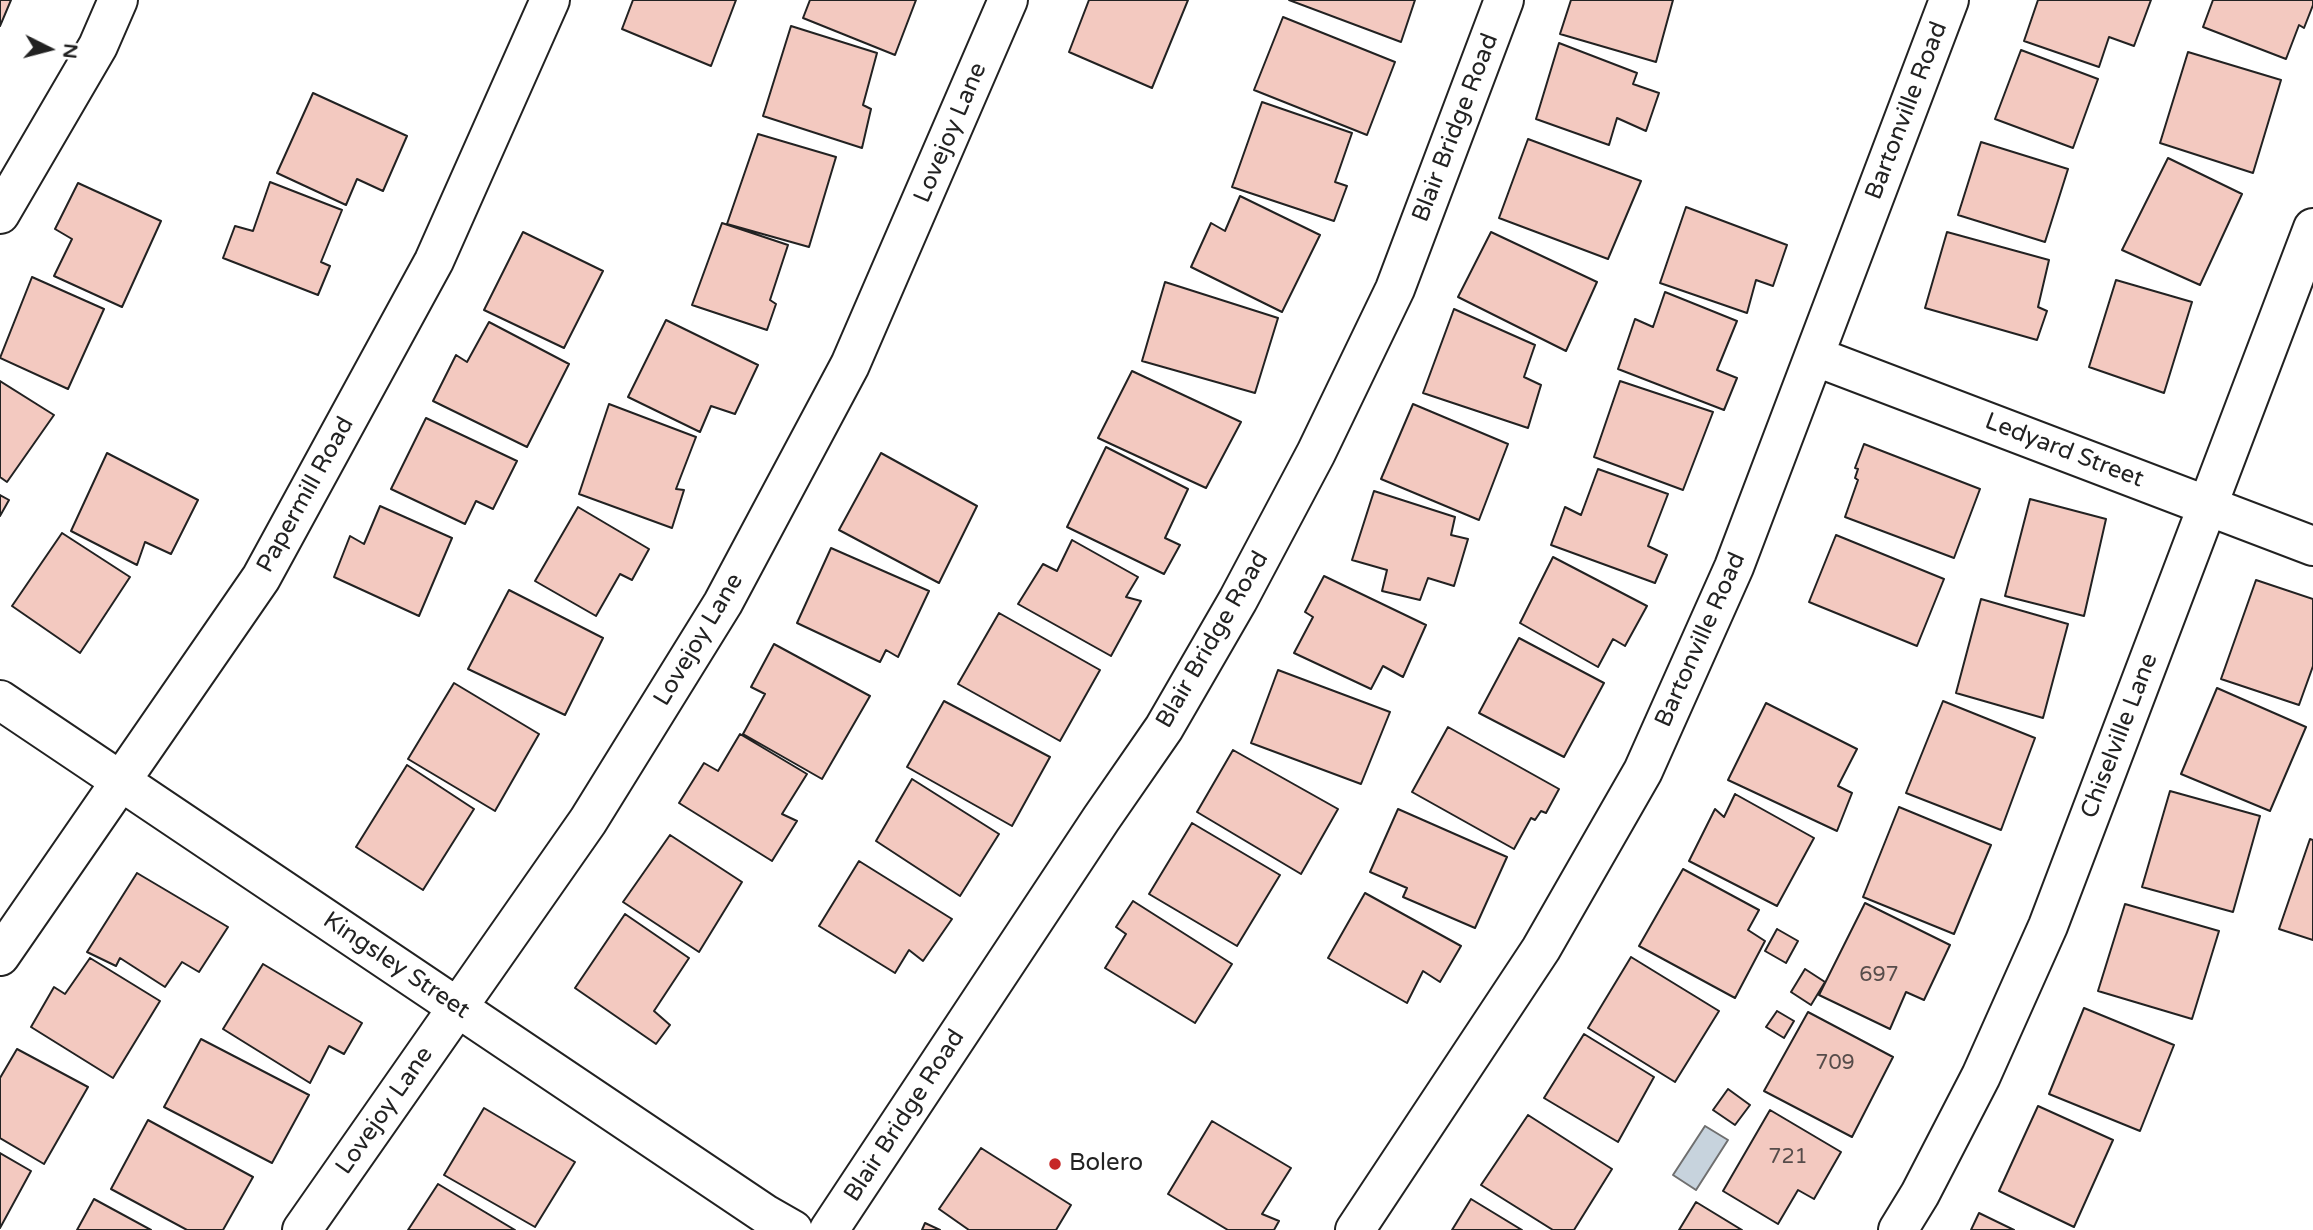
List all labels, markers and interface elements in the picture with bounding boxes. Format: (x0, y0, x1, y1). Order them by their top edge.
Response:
north arrow (14, 14, 84, 84)
street label: Bartonville Road (1860, 18, 1954, 204)
street label: Blair Bridge Road (1407, 30, 1505, 226)
text: N (58, 42, 82, 60)
street label: Lovejoy Lane (909, 59, 993, 207)
street label: Ledyard Street (1981, 408, 2147, 494)
street label: Papermill Road (251, 412, 361, 578)
street label: Blair Bridge Road (1151, 546, 1275, 734)
street label: Bartonville Road (1650, 548, 1752, 732)
street label: Lovejoy Lane (648, 568, 750, 712)
street label: Chiselville Lane (2075, 649, 2165, 823)
street label: Kingsley Street (317, 906, 475, 1026)
house number: 697 (1859, 962, 1899, 988)
street label: Blair Bridge Road (839, 1025, 971, 1207)
street label: Lovejoy Lane (330, 1041, 440, 1181)
house number: 709 (1815, 1050, 1855, 1076)
house number: 721 (1768, 1144, 1808, 1170)
place label: Bolero (1069, 1150, 1143, 1178)
marker: Bolero (1047, 1156, 1063, 1172)

